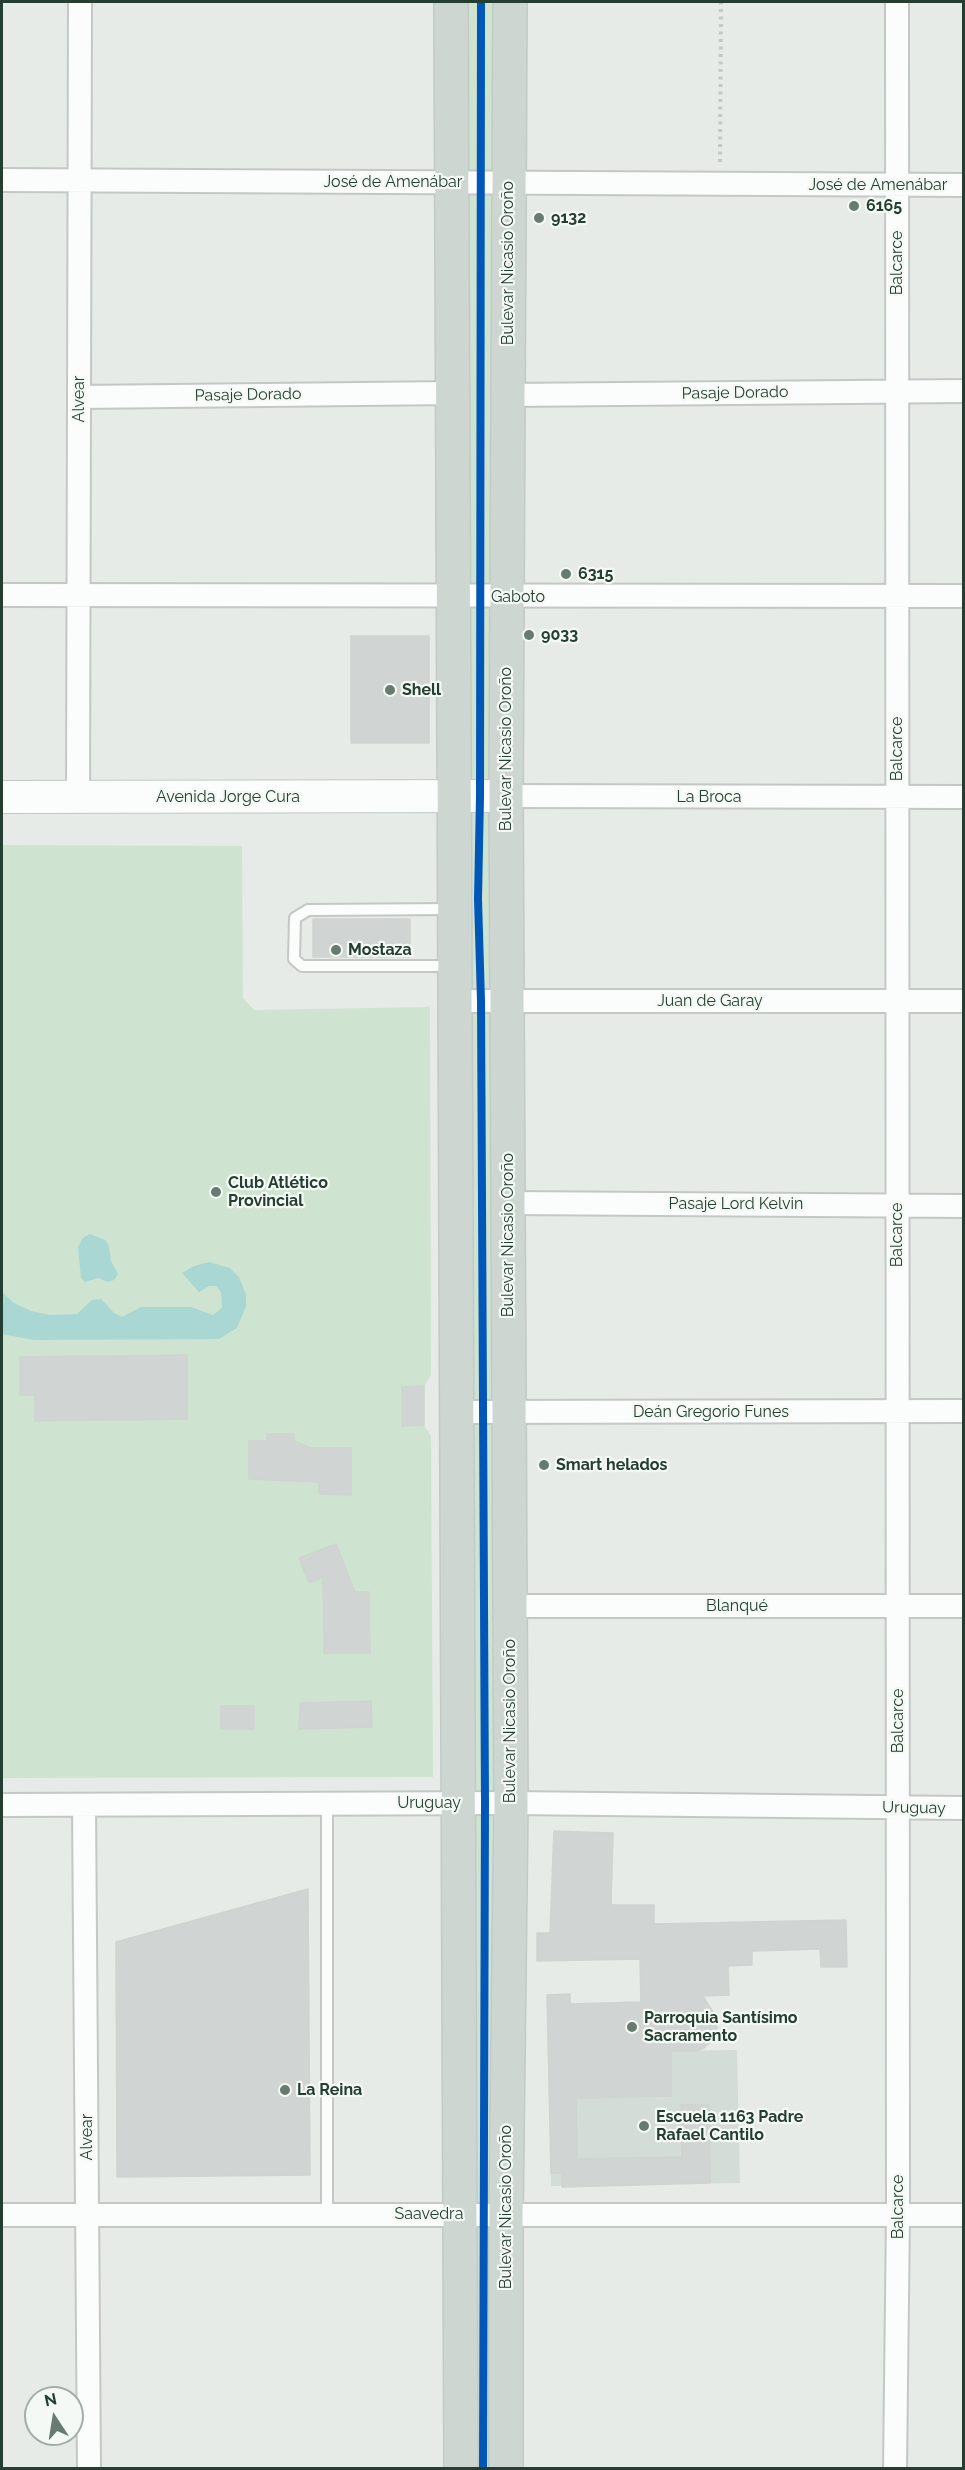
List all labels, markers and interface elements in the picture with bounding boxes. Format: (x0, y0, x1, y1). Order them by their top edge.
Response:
street label: José de Amenábar (324, 172, 462, 192)
street label: José de Amenábar (809, 175, 947, 195)
street label: Bulevar Nicasio Oroño (498, 181, 518, 345)
place label: 6165 (866, 196, 902, 216)
marker: 6165 (847, 199, 861, 213)
place label: 9132 (551, 208, 586, 228)
marker: 9132 (532, 211, 546, 225)
street label: Balcarce (887, 231, 907, 295)
street label: Alvear (69, 376, 89, 422)
street label: Pasaje Dorado (681, 382, 789, 404)
street label: Pasaje Dorado (194, 384, 302, 406)
place label: 6315 (578, 564, 613, 584)
marker: 6315 (559, 567, 573, 581)
street label: Gaboto (491, 587, 545, 607)
place label: 9033 (541, 625, 578, 645)
marker: 9033 (522, 628, 536, 642)
street label: Bulevar Nicasio Oroño (496, 667, 516, 831)
place label: Shell (402, 680, 441, 700)
marker: Shell (383, 683, 397, 697)
street label: Balcarce (887, 717, 907, 781)
street label: Avenida Jorge Cura (156, 787, 300, 807)
street label: La Broca (676, 787, 742, 807)
place label: Mostaza (348, 940, 412, 960)
marker: Mostaza (329, 943, 343, 957)
street label: Juan de Garay (657, 991, 763, 1011)
street label: Bulevar Nicasio Oroño (498, 1153, 518, 1317)
place label: Club Atlético Provincial (228, 1173, 328, 1211)
marker: Club Atlético Provincial (209, 1185, 223, 1199)
street label: Pasaje Lord Kelvin (669, 1194, 803, 1214)
street label: Balcarce (887, 1203, 907, 1267)
street label: Deán Gregorio Funes (633, 1402, 789, 1422)
place label: Smart helados (556, 1455, 667, 1475)
marker: Smart helados (537, 1458, 551, 1472)
street label: Blanqué (706, 1596, 768, 1616)
street label: Bulevar Nicasio Oroño (500, 1639, 520, 1803)
street label: Balcarce (888, 1689, 908, 1753)
street label: Uruguay (397, 1793, 461, 1813)
street label: Uruguay (882, 1798, 946, 1818)
place label: Parroquia Santísimo Sacramento (644, 2008, 798, 2046)
marker: Parroquia Santísimo Sacramento (625, 2020, 639, 2034)
place label: La Reina (297, 2080, 362, 2100)
marker: La Reina (278, 2083, 292, 2097)
place label: Escuela 1163 Padre Rafael Cantilo (656, 2107, 803, 2145)
street label: Alvear (77, 2114, 97, 2160)
marker: Escuela 1163 Padre Rafael Cantilo (637, 2119, 651, 2133)
street label: Bulevar Nicasio Oroño (496, 2125, 516, 2289)
street label: Balcarce (888, 2175, 908, 2239)
street label: Saavedra (395, 2204, 463, 2224)
north arrow (24, 2386, 84, 2446)
text: N (43, 2389, 59, 2410)

